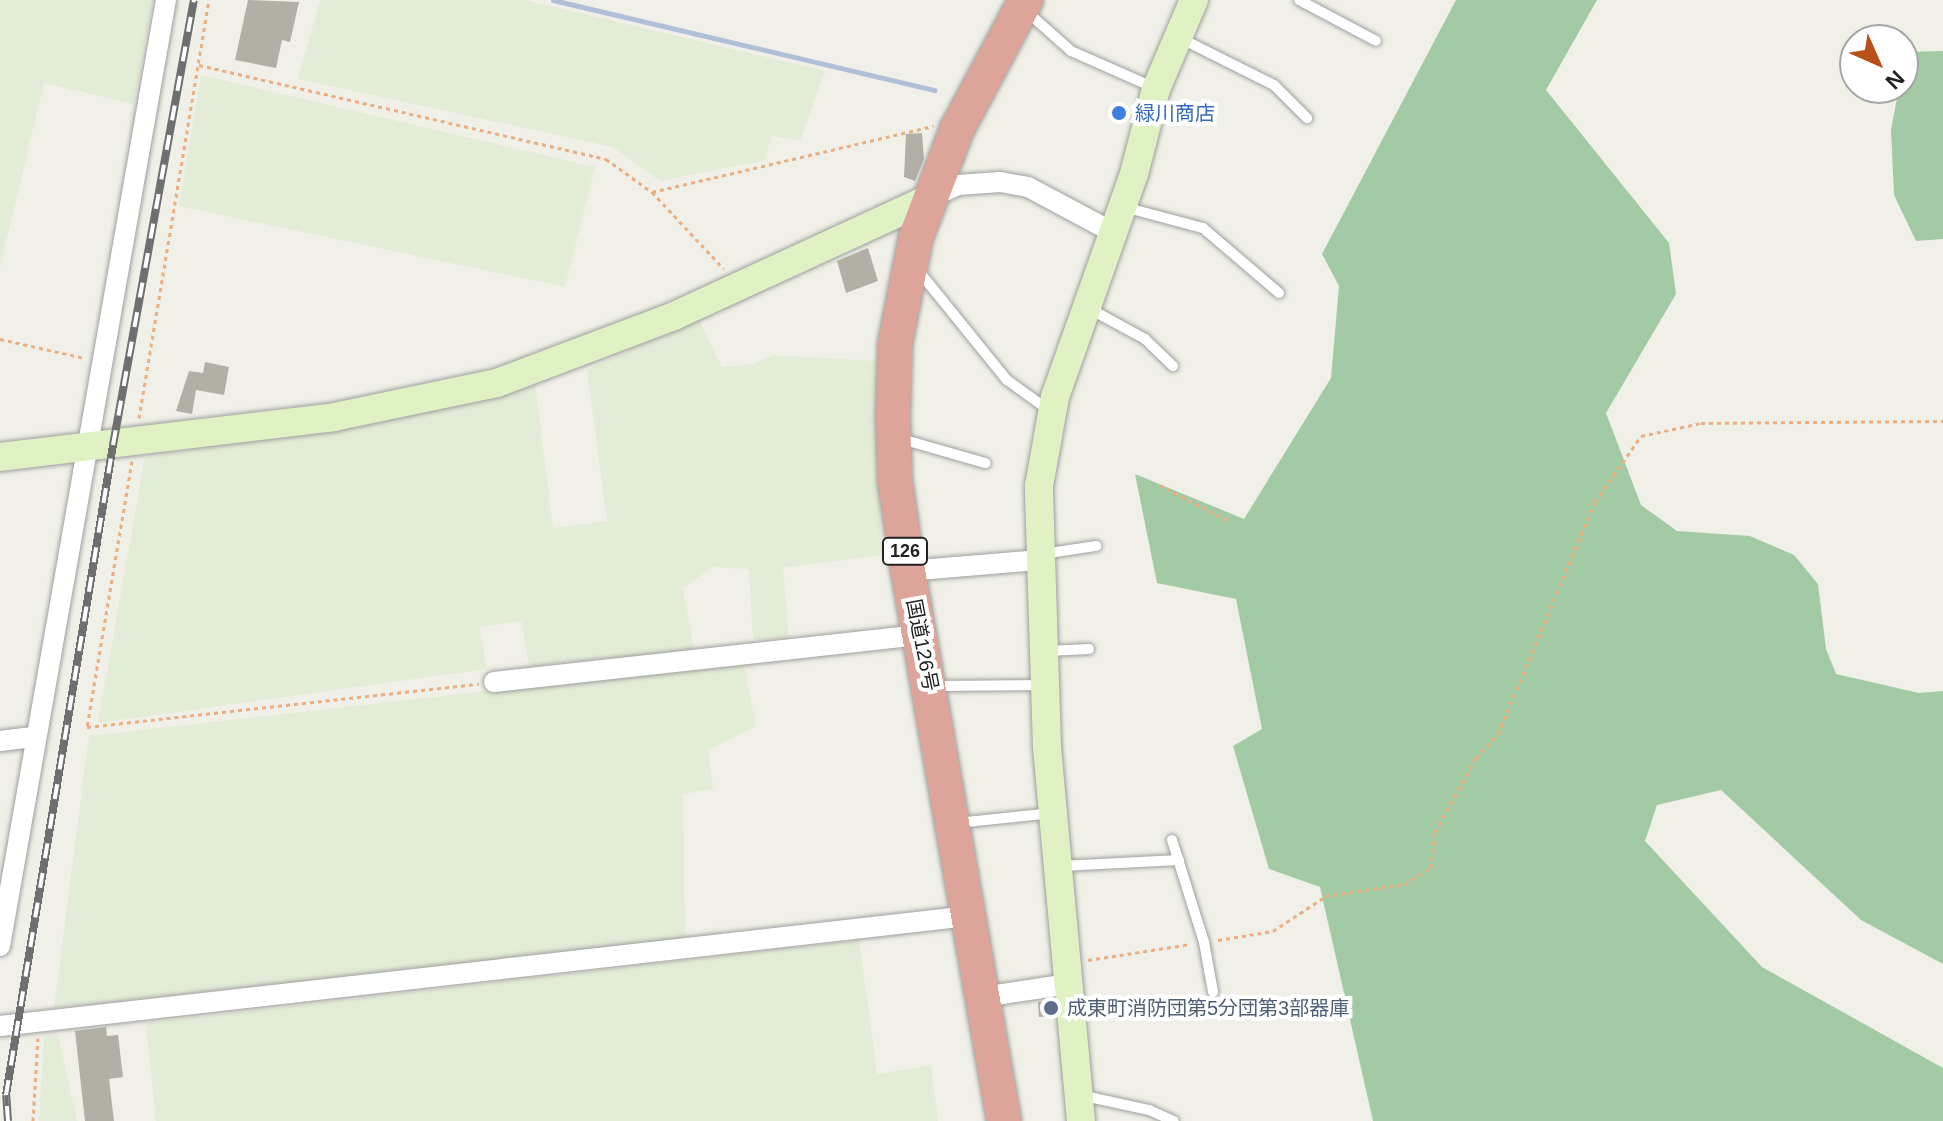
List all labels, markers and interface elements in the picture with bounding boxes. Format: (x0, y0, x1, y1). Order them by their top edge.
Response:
north arrow (1839, 24, 1919, 104)
text: N (1880, 65, 1909, 94)
place label: 緑川商店 (1135, 101, 1215, 125)
marker: 緑川商店 (1110, 104, 1128, 122)
road number: 126 (881, 537, 929, 565)
street label: 国道126号 (901, 597, 943, 693)
place label: 成東町消防団第5分団第3部器庫 (1067, 996, 1349, 1020)
marker: 成東町消防団第5分団第3部器庫 (1042, 999, 1060, 1017)

